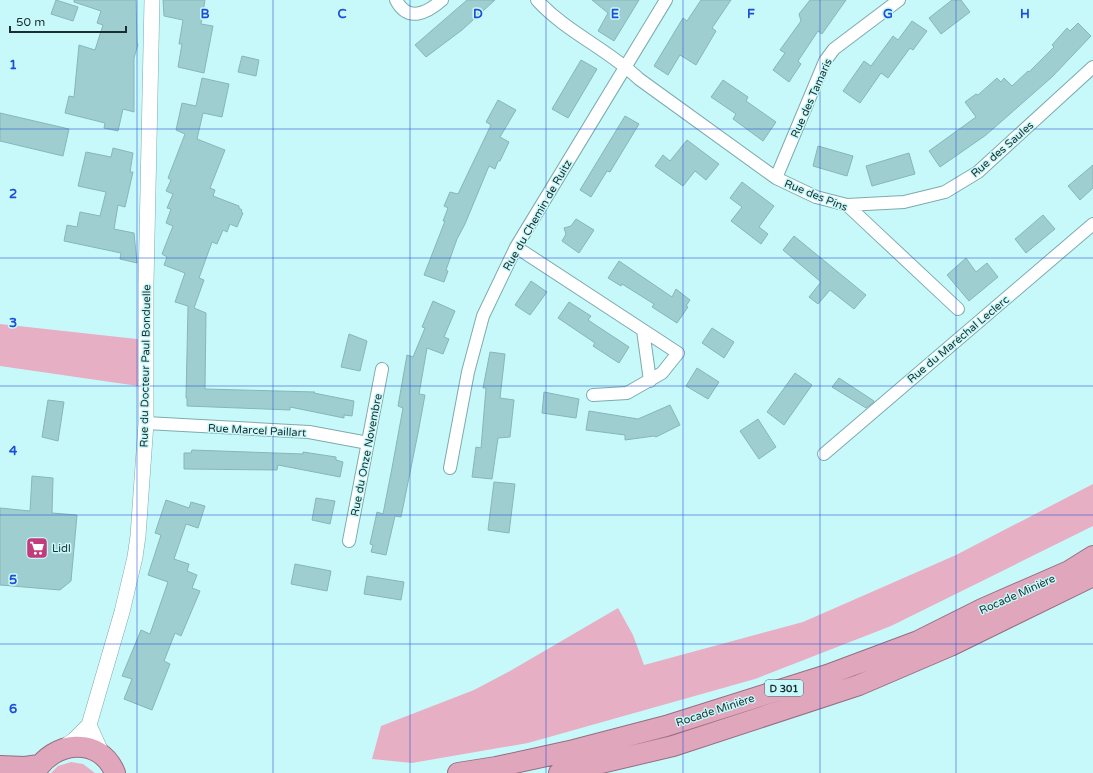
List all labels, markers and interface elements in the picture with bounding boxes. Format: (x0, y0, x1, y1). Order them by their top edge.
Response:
text: B (200, 6, 210, 22)
text: C (337, 6, 347, 22)
text: D (473, 6, 483, 22)
text: E (611, 6, 619, 22)
text: F (747, 6, 755, 22)
text: G (883, 6, 893, 22)
text: H (1020, 6, 1030, 22)
scale bar (10, 8, 126, 34)
text: 50 m (16, 15, 45, 29)
text: 1 (9, 57, 17, 73)
street label: Rue des Tamaris (788, 57, 835, 140)
street label: Rue des Saules (968, 119, 1036, 180)
street label: Rue du Chemin de Ruitz (500, 157, 575, 273)
street label: Rue des Pins (782, 177, 849, 214)
text: 2 (9, 186, 17, 202)
street label: Rue du Docteur Paul Bonduelle (138, 284, 153, 448)
street label: Rue du Maréchal Leclerc (905, 293, 1012, 386)
text: 3 (9, 315, 17, 331)
street label: Rue du Onze Novembre (348, 393, 385, 518)
street label: Rue Marcel Paillart (208, 421, 306, 440)
text: 4 (9, 443, 18, 459)
supermarket icon: Lidl (24, 535, 50, 561)
place label: Lidl (52, 542, 71, 555)
text: 5 (9, 572, 17, 588)
street label: Rocade Minière (977, 572, 1057, 617)
road number: D 301 (765, 680, 803, 696)
street label: Rocade Minière (674, 692, 756, 729)
text: 6 (9, 701, 17, 717)

